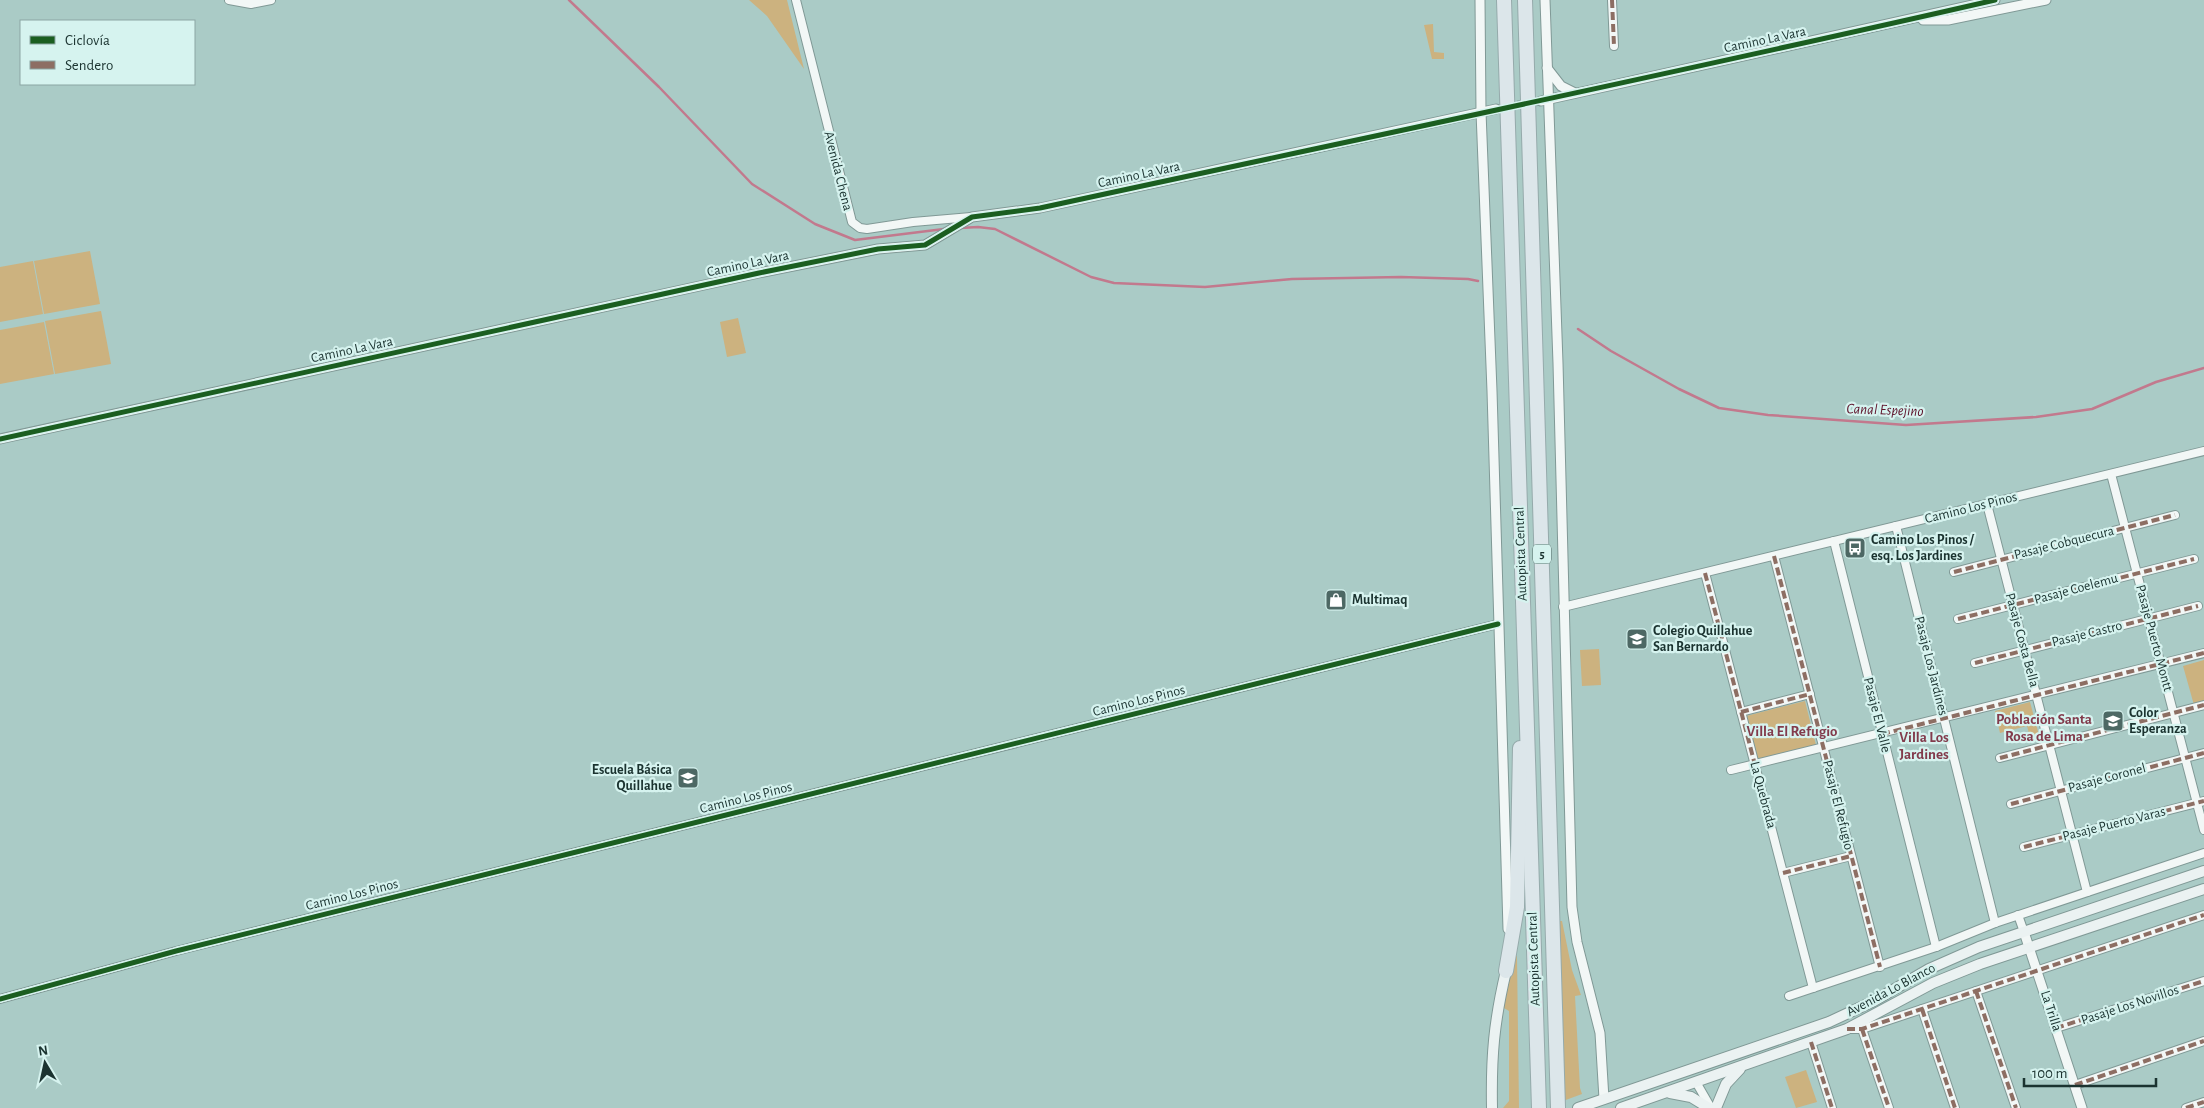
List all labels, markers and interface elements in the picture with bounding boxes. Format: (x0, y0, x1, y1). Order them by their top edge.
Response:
legend (20, 20, 195, 85)
street label: Camino La Vara (1723, 24, 1808, 56)
text: Ciclovía (65, 33, 110, 48)
text: Sendero (65, 58, 113, 73)
street label: Avenida Chena (821, 130, 855, 213)
street label: Camino La Vara (1097, 159, 1182, 191)
street label: Camino La Vara (706, 248, 791, 280)
street label: Camino La Vara (310, 334, 395, 366)
water label: Canal Espejino (1846, 401, 1924, 419)
street label: Camino Los Pinos (1923, 490, 2019, 526)
street label: Autopista Central (1512, 507, 1530, 601)
street label: Pasaje Cobquecura (2013, 524, 2116, 562)
place label: Camino Los Pinos / esq. Los Jardines (1871, 533, 1975, 563)
bus stop icon: Camino Los Pinos / esq. Los Jardines (1843, 536, 1867, 560)
road number: 5 (1533, 544, 1551, 564)
street label: Pasaje Coelemu (2033, 571, 2119, 607)
street label: Pasaje Puerto Montt (2133, 583, 2175, 693)
shop icon: Multimaq (1324, 588, 1348, 612)
street label: Pasaje Costa Bella (2003, 591, 2041, 689)
place label: Multimaq (1352, 593, 1408, 607)
street label: Pasaje Los Jardines (1912, 615, 1950, 717)
street label: Pasaje Castro (2050, 618, 2124, 650)
place label: Colegio Quillahue San Bernardo (1653, 624, 1753, 654)
school or university icon: Colegio Quillahue San Bernardo (1625, 627, 1649, 651)
street label: Pasaje El Valle (1861, 676, 1893, 754)
street label: Camino Los Pinos (1091, 683, 1187, 719)
place label: Color Esperanza (2129, 706, 2187, 736)
school or university icon: Color Esperanza (2101, 709, 2125, 733)
district label: Población Santa Rosa de Lima (1996, 712, 2092, 744)
district label: Villa El Refugio (1746, 724, 1838, 739)
district label: Villa Los Jardines (1899, 730, 1949, 762)
street label: Pasaje El Refugio (1820, 759, 1856, 852)
street label: La Quebrada (1747, 760, 1779, 831)
street label: Pasaje Coronel (2067, 761, 2147, 795)
place label: Escuela Básica Quillahue (592, 763, 672, 793)
school or university icon: Escuela Básica Quillahue (676, 766, 700, 790)
street label: Camino Los Pinos (698, 780, 794, 816)
street label: Pasaje Puerto Varas (2061, 804, 2167, 844)
street label: Camino Los Pinos (304, 877, 400, 913)
street label: Autopista Central (1525, 912, 1543, 1006)
street label: Avenida Lo Blanco (1844, 961, 1938, 1019)
street label: Pasaje Los Novillos (2079, 983, 2181, 1027)
street label: La Trilla (2038, 989, 2064, 1034)
north arrow (20, 1038, 70, 1088)
text: N (37, 1043, 49, 1059)
scale bar (2024, 1056, 2156, 1088)
text: 100 m (2032, 1066, 2067, 1081)

